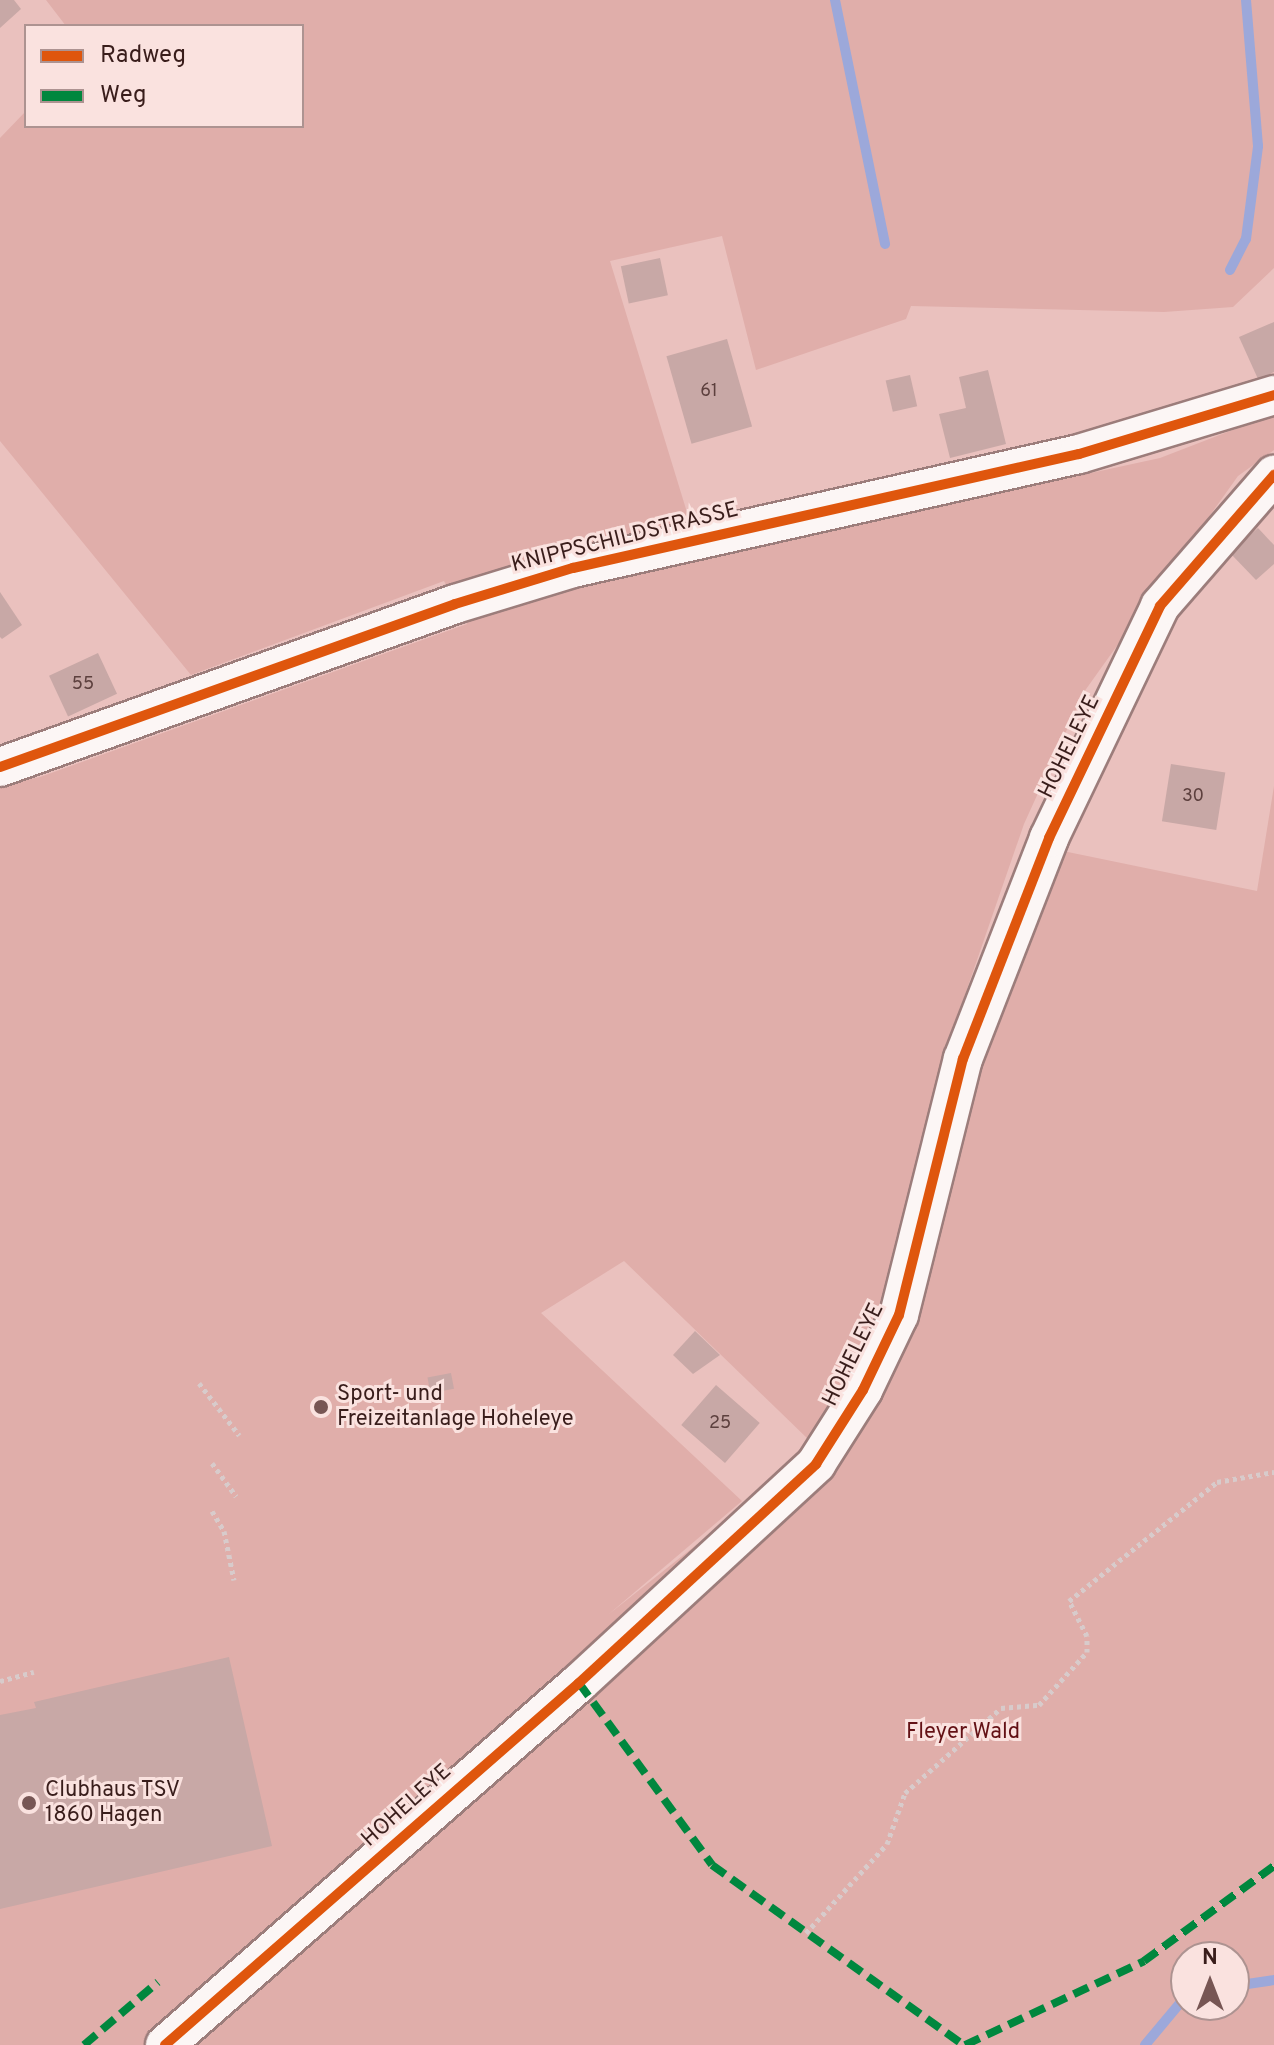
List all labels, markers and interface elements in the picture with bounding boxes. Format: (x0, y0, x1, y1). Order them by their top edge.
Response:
legend (24, 24, 304, 128)
text: Radweg (100, 41, 186, 71)
text: Weg (100, 81, 147, 111)
house number: 61 (700, 381, 718, 403)
street label: KNIPPSCHILDSTRASSE (509, 497, 741, 579)
house number: 55 (72, 674, 94, 696)
street label: HOHELEYE (1034, 691, 1106, 803)
house number: 30 (1182, 786, 1204, 808)
street label: HOHELEYE (818, 1299, 890, 1411)
place label: Sport- und Freizeitanlage Hoheleye (337, 1381, 574, 1432)
marker: Sport- und Freizeitanlage Hoheleye (312, 1398, 330, 1416)
house number: 25 (709, 1413, 731, 1435)
park label: Fleyer Wald (906, 1720, 1020, 1746)
street label: HOHELEYE (357, 1759, 457, 1853)
place label: Clubhaus TSV 1860 Hagen (45, 1777, 181, 1828)
marker: Clubhaus TSV 1860 Hagen (20, 1794, 38, 1812)
north arrow (1170, 1941, 1250, 2021)
text: N (1202, 1945, 1218, 1972)

